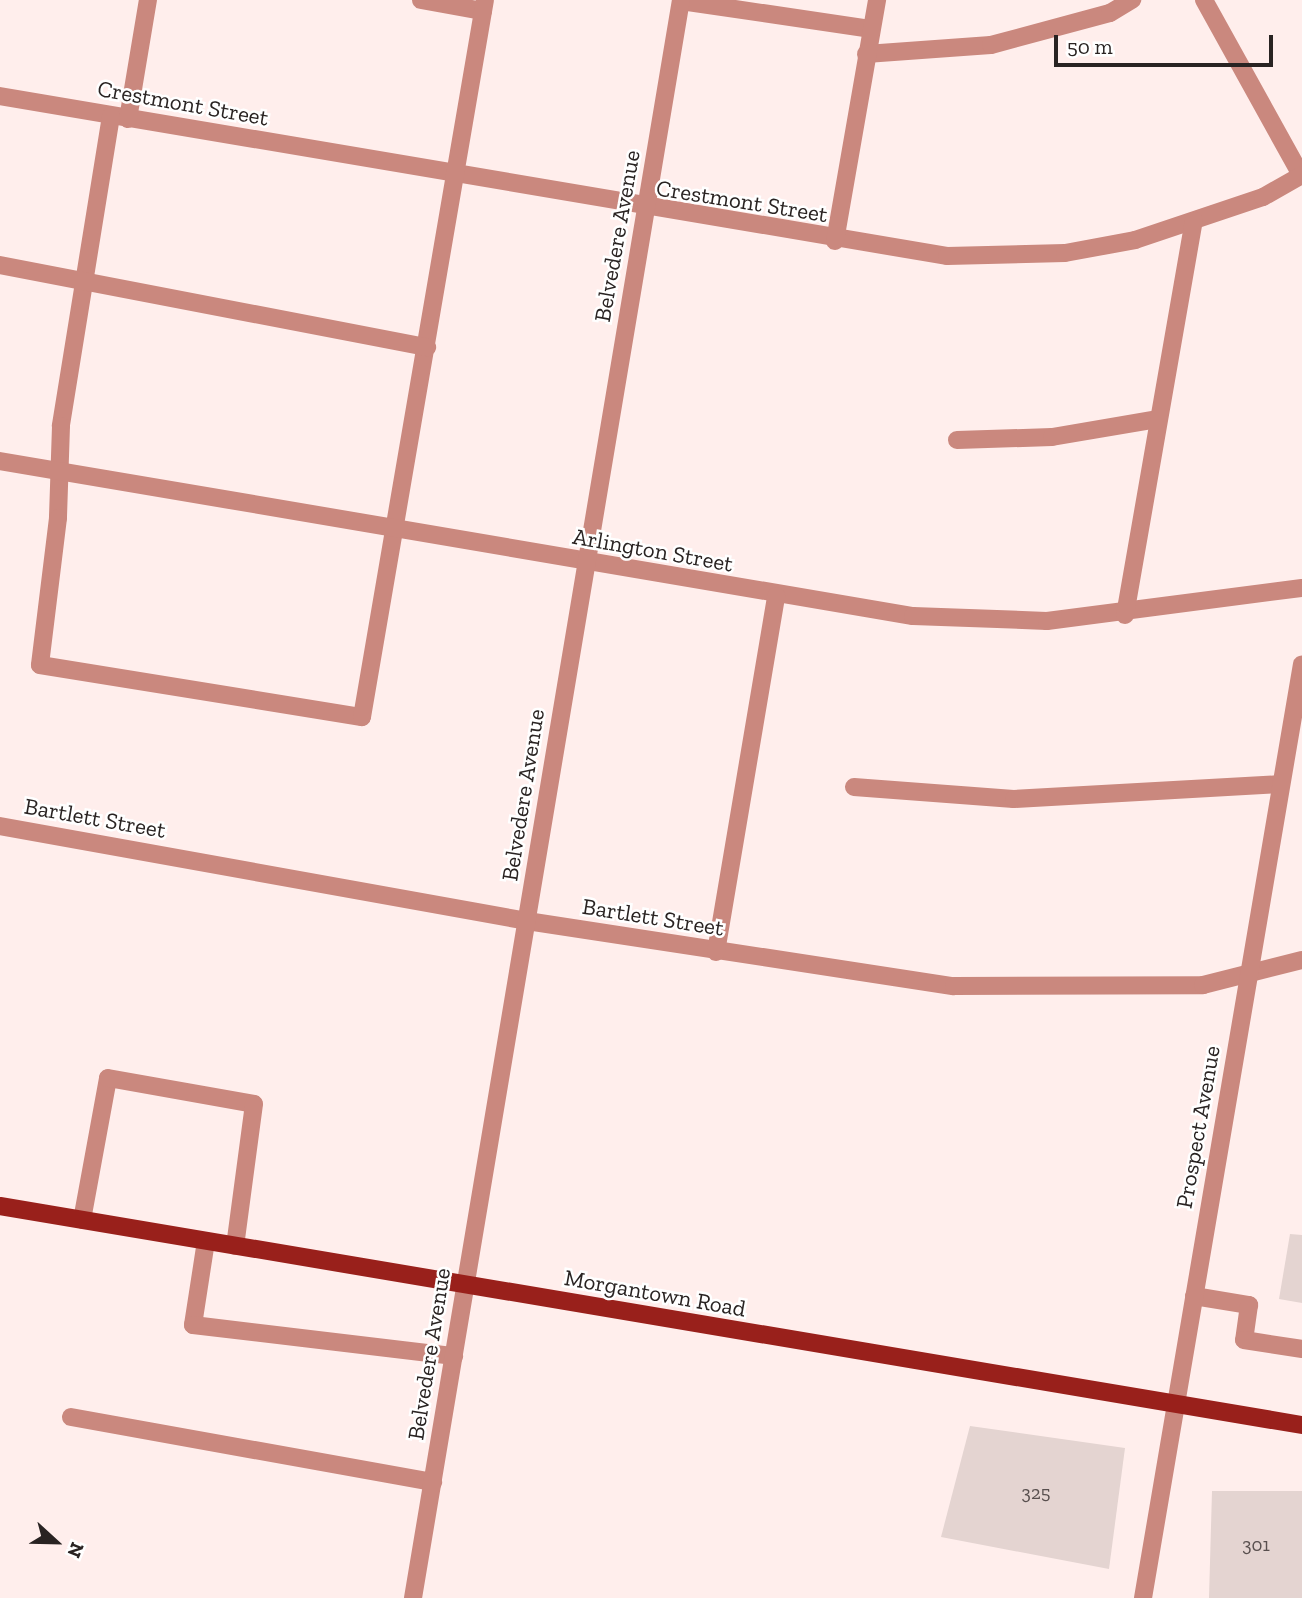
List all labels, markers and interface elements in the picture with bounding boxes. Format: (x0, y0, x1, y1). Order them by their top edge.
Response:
scale bar (1057, 21, 1276, 65)
text: 50 m (1067, 34, 1113, 59)
street label: Crestmont Street (95, 74, 271, 132)
street label: Belvedere Avenue (588, 148, 646, 324)
street label: Crestmont Street (654, 174, 830, 228)
street label: Arlington Street (571, 522, 735, 578)
street label: Belvedere Avenue (496, 707, 550, 883)
street label: Bartlett Street (22, 792, 168, 844)
street label: Bartlett Street (580, 892, 726, 942)
street label: Prospect Avenue (1170, 1043, 1226, 1211)
street label: Morgantown Road (562, 1263, 748, 1323)
street label: Belvedere Avenue (402, 1266, 456, 1442)
house number: 325 (1022, 1482, 1050, 1504)
north arrow (21, 1507, 91, 1577)
house number: 301 (1242, 1534, 1270, 1556)
text: N (63, 1539, 89, 1561)

